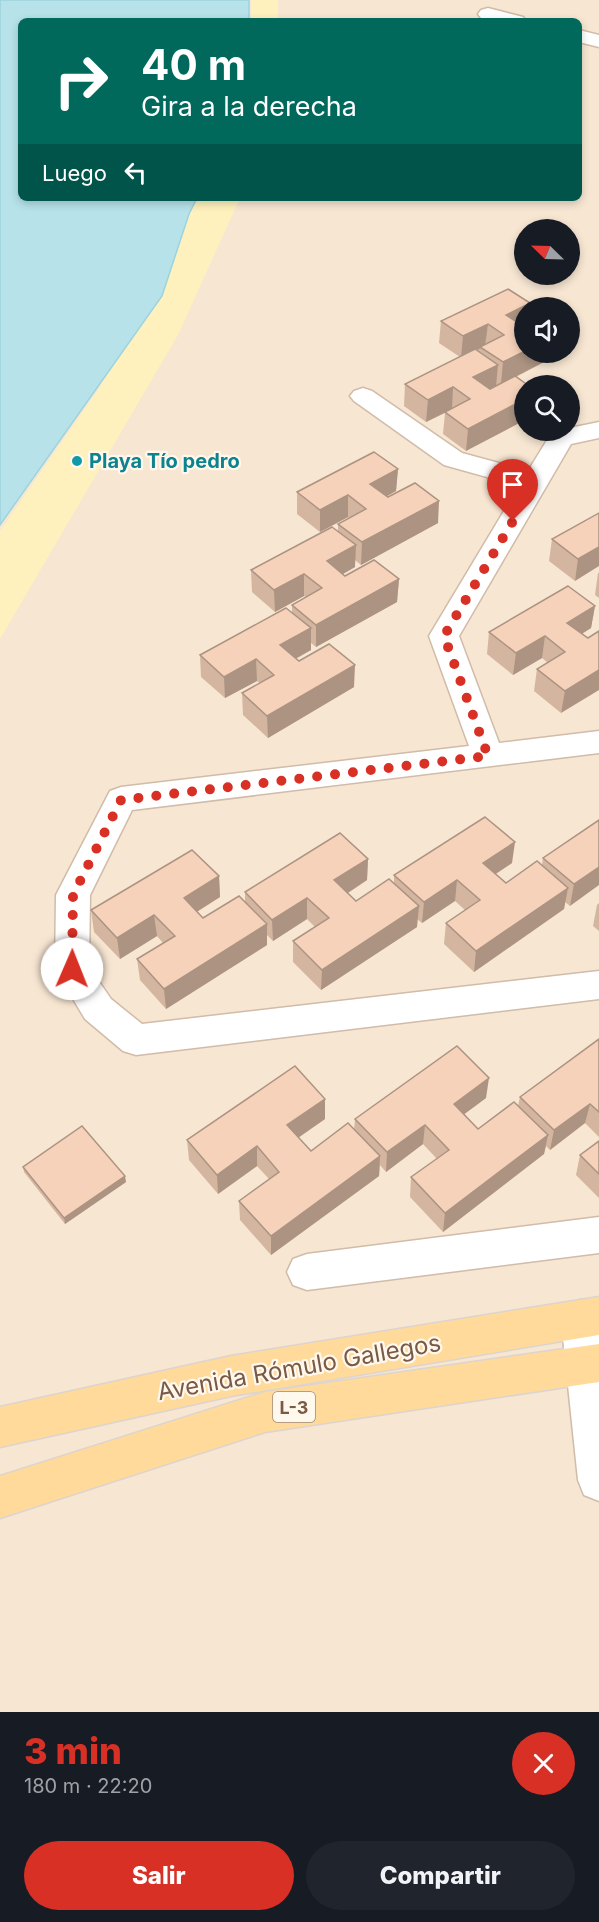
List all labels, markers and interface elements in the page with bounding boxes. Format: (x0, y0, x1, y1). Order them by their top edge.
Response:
text: 40 m (141, 39, 246, 90)
icon: right (42, 42, 120, 120)
text: Gira a la derecha (141, 90, 357, 123)
icon: left (119, 156, 152, 189)
text: Luego (42, 160, 107, 186)
north arrow (514, 219, 580, 285)
map controls (514, 219, 580, 441)
button: sound (514, 297, 580, 363)
button: search (514, 375, 580, 441)
place label: Playa Tío pedro (89, 449, 240, 473)
marker: Playa Tío pedro (70, 454, 84, 468)
pin (487, 459, 538, 521)
icon: arrive (496, 468, 529, 501)
position arrow (40, 937, 104, 1001)
street label: Avenida Rómulo Gallegos (155, 1328, 443, 1406)
road number: L-3 (273, 1392, 315, 1422)
text: 3 min (24, 1729, 122, 1773)
button: close (512, 1732, 575, 1795)
text: 180 m · 22:20 (24, 1774, 152, 1798)
button: Salir (24, 1841, 294, 1910)
button: Compartir (306, 1841, 575, 1910)

